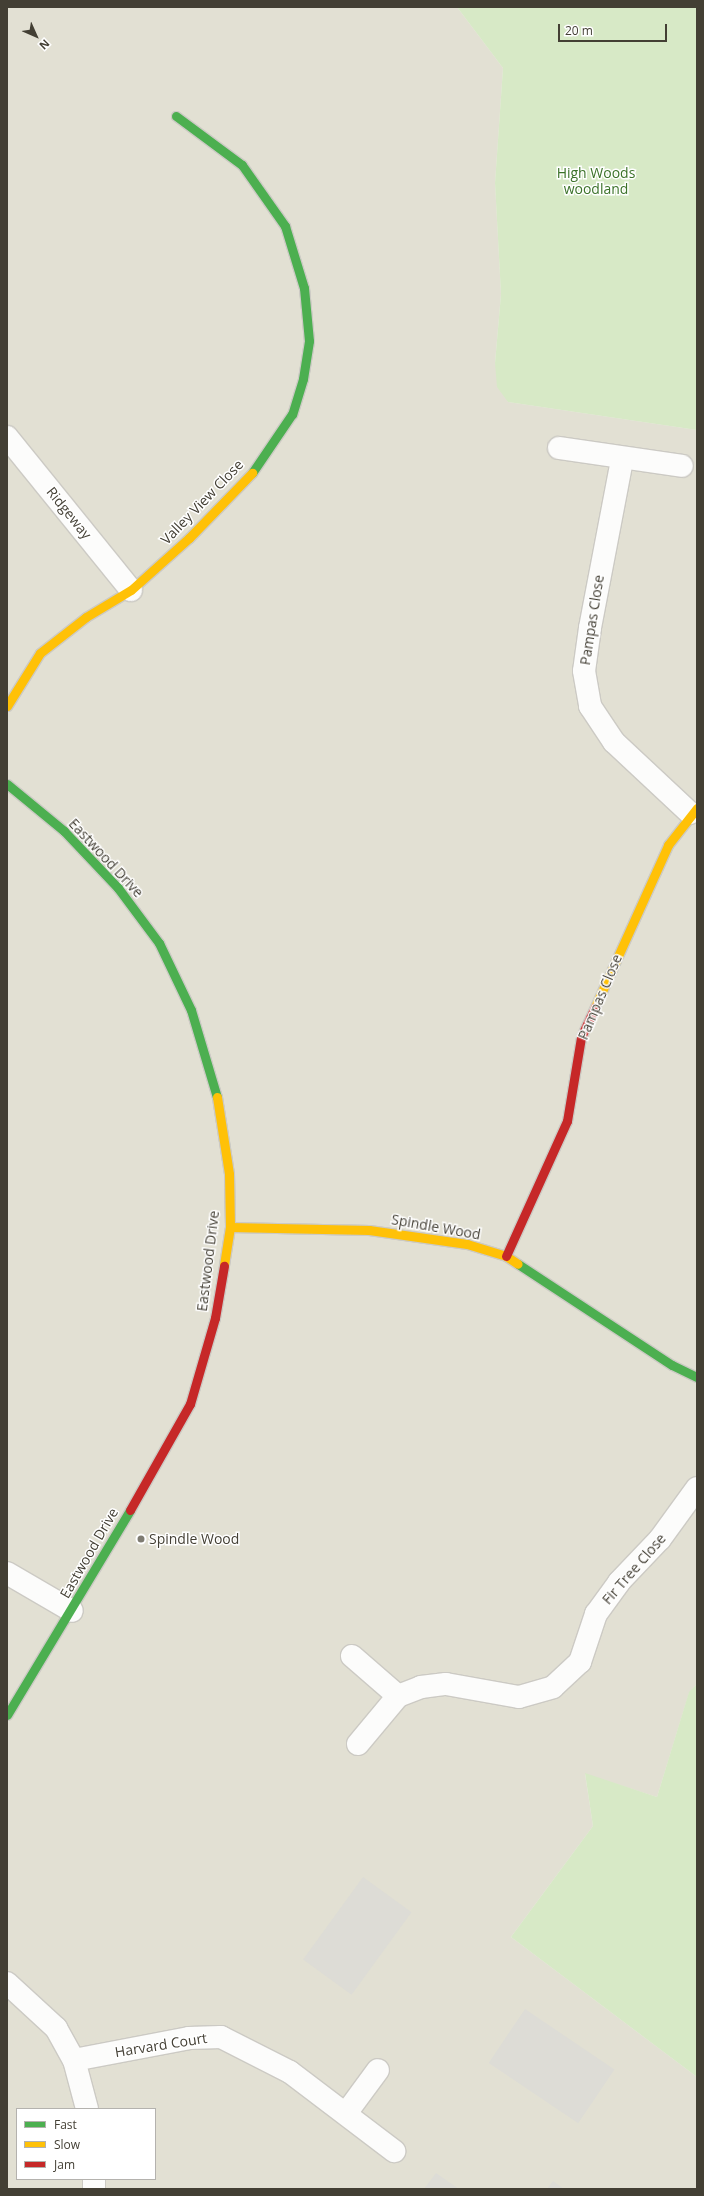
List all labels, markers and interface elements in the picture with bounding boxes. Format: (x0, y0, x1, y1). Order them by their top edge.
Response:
north arrow (16, 16, 56, 56)
scale bar (560, 16, 669, 42)
text: 20 m (565, 22, 593, 39)
text: N (36, 36, 53, 53)
park label: High Woods woodland (557, 165, 635, 198)
street label: Valley View Close (157, 456, 247, 548)
street label: Ridgeway (43, 484, 95, 542)
street label: Pampas Close (577, 574, 607, 666)
street label: Eastwood Drive (65, 815, 147, 901)
street label: Pampas Close (574, 952, 626, 1042)
street label: Eastwood Drive (193, 1210, 223, 1312)
street label: Spindle Wood (390, 1211, 482, 1243)
street label: Eastwood Drive (56, 1505, 122, 1601)
street label: Fir Tree Close (599, 1530, 669, 1608)
place label: Spindle Wood (149, 1531, 239, 1547)
marker: Spindle Wood (136, 1534, 146, 1544)
street label: Harvard Court (114, 2029, 208, 2061)
legend (16, 2108, 156, 2180)
text: Fast (54, 2116, 77, 2133)
text: Slow (54, 2136, 80, 2153)
text: Jam (54, 2156, 75, 2173)

